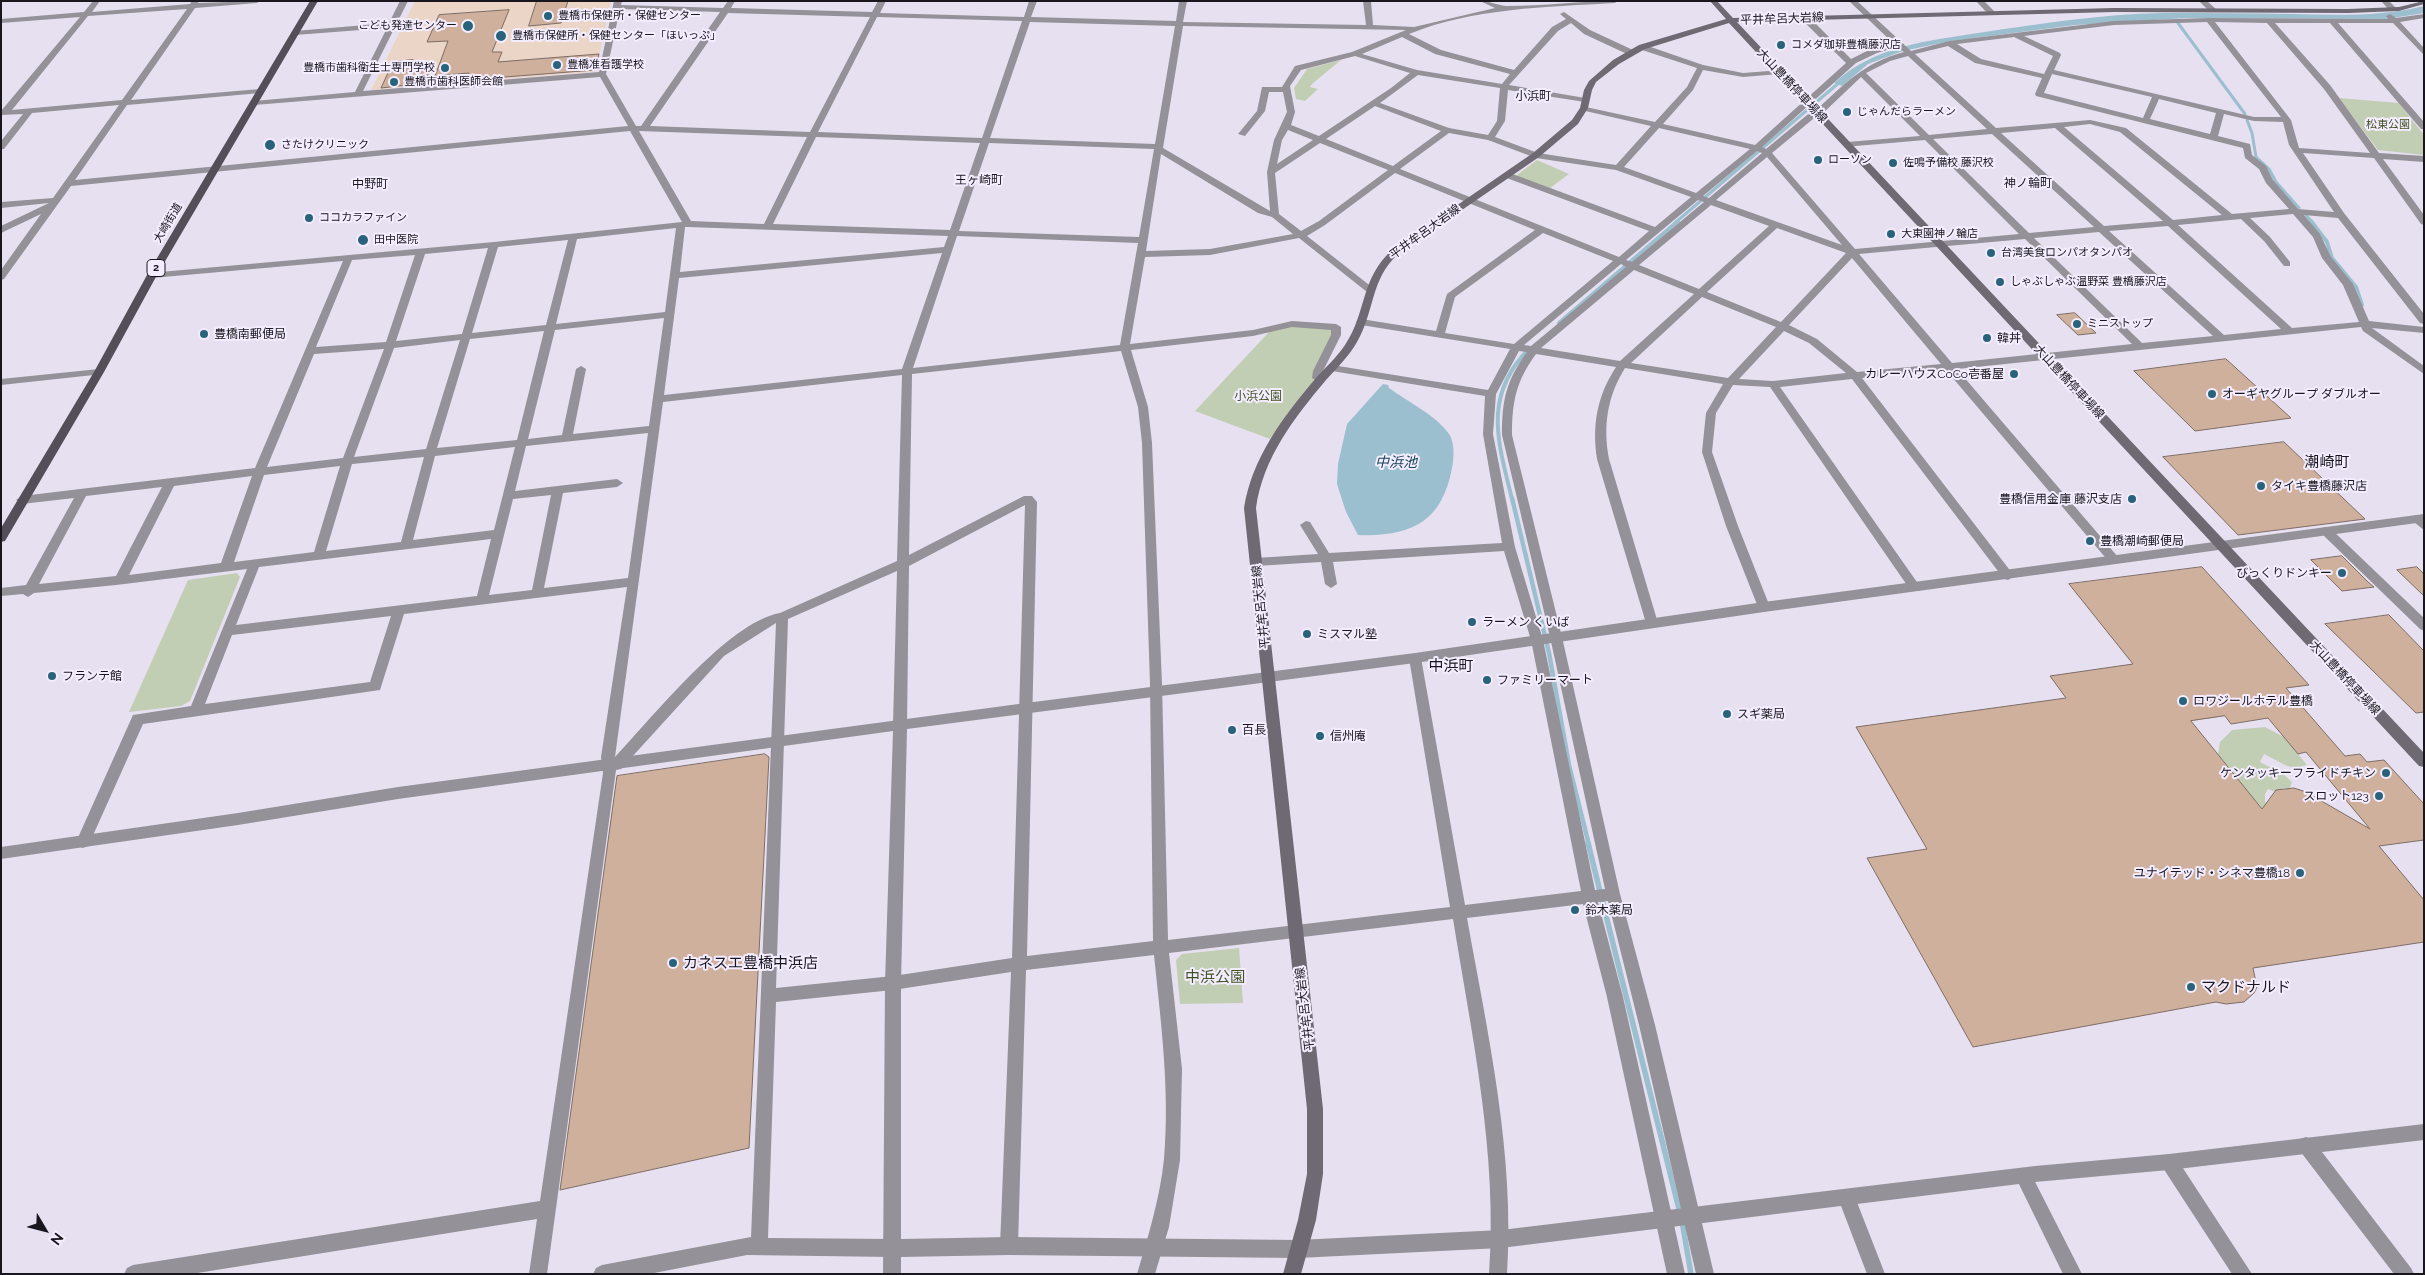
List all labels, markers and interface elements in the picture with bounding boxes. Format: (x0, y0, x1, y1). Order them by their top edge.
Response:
place label: 豊橋市保健所・保健センター (558, 9, 701, 23)
marker: 豊橋市保健所・保健センター (542, 10, 554, 22)
street label: 平井牟呂大岩線 (1740, 10, 1824, 28)
place label: こども発達センター (358, 19, 457, 33)
marker: こども発達センター (461, 19, 475, 33)
marker: 豊橋市保健所・保健センター「ほいっぷ」 (494, 29, 508, 43)
place label: 豊橋市保健所・保健センター「ほいっぷ」 (512, 29, 721, 43)
place label: コメダ珈琲豊橋藤沢店 (1791, 38, 1901, 52)
marker: コメダ珈琲豊橋藤沢店 (1775, 39, 1787, 51)
street label: 大山豊橋停車場線 (1754, 46, 1830, 126)
place label: 豊橋准看護学校 (567, 58, 644, 72)
marker: 豊橋准看護学校 (551, 59, 563, 71)
place label: 豊橋市歯科衛生士専門学校 (303, 61, 435, 75)
marker: 豊橋市歯科衛生士専門学校 (439, 62, 451, 74)
place label: 豊橋市歯科医師会館 (404, 75, 503, 89)
marker: 豊橋市歯科医師会館 (388, 76, 400, 88)
district label: 小浜町 (1515, 89, 1551, 103)
place label: じゃんだらラーメン (1857, 105, 1956, 119)
marker: じゃんだらラーメン (1841, 106, 1853, 118)
park label: 松東公園 (2366, 118, 2410, 132)
marker: さたけクリニック (263, 138, 277, 152)
place label: さたけクリニック (281, 138, 369, 152)
place label: ローソン (1828, 153, 1872, 167)
marker: ローソン (1812, 154, 1824, 166)
place label: 佐鳴予備校 藤沢校 (1903, 156, 1994, 170)
marker: 佐鳴予備校 藤沢校 (1887, 157, 1899, 169)
district label: 王ヶ崎町 (955, 173, 1003, 187)
district label: 神ノ輪町 (2004, 176, 2052, 190)
district label: 中野町 (352, 177, 388, 191)
street label: 大崎街道 (151, 201, 185, 245)
street label: 平井牟呂大岩線 (1387, 201, 1463, 263)
place label: ココカラファイン (319, 211, 407, 225)
marker: ココカラファイン (303, 212, 315, 224)
place label: 大東園神ノ輪店 (1901, 227, 1978, 241)
marker: 大東園神ノ輪店 (1885, 228, 1897, 240)
marker: 田中医院 (356, 233, 370, 247)
place label: 田中医院 (374, 233, 418, 247)
place label: 台湾美食ロンパオタンパオ (2001, 246, 2133, 260)
marker: 台湾美食ロンパオタンパオ (1985, 247, 1997, 259)
road number: 2 (147, 260, 165, 276)
place label: しゃぶしゃぶ温野菜 豊橋藤沢店 (2010, 275, 2167, 289)
marker: しゃぶしゃぶ温野菜 豊橋藤沢店 (1994, 276, 2006, 288)
place label: ミニストップ (2087, 317, 2153, 331)
marker: ミニストップ (2071, 318, 2083, 330)
place label: 豊橋南郵便局 (214, 327, 286, 341)
marker: 豊橋南郵便局 (198, 328, 210, 340)
place label: 韓丼 (1997, 331, 2021, 345)
marker: 韓丼 (1981, 332, 1993, 344)
street label: 大山豊橋停車場線 (2031, 342, 2107, 422)
place label: カレーハウスCoCo壱番屋 (1865, 367, 2004, 381)
marker: カレーハウスCoCo壱番屋 (2008, 368, 2020, 380)
place label: オーギヤグループ ダブルオー (2222, 387, 2381, 401)
marker: オーギヤグループ ダブルオー (2206, 388, 2218, 400)
park label: 小浜公園 (1234, 389, 1282, 403)
district label: 潮崎町 (2305, 453, 2349, 471)
water label: 中浜池 (1375, 455, 1417, 471)
place label: タイキ豊橋藤沢店 (2271, 479, 2367, 493)
marker: タイキ豊橋藤沢店 (2255, 480, 2267, 492)
place label: 豊橋信用金庫 藤沢支店 (1999, 492, 2122, 506)
marker: 豊橋信用金庫 藤沢支店 (2126, 493, 2138, 505)
place label: 豊橋潮崎郵便局 (2100, 534, 2184, 548)
marker: 豊橋潮崎郵便局 (2084, 535, 2096, 547)
street label: 平井牟呂大岩線 (1249, 564, 1273, 650)
place label: びっくりドンキー (2236, 566, 2332, 580)
marker: びっくりドンキー (2336, 567, 2348, 579)
place label: ラーメン くいば (1482, 615, 1569, 629)
marker: ラーメン くいば (1466, 616, 1478, 628)
place label: ミスマル塾 (1317, 627, 1377, 641)
marker: ミスマル塾 (1301, 628, 1313, 640)
street label: 大山豊橋停車場線 (2307, 638, 2383, 718)
district label: 中浜町 (1429, 657, 1473, 675)
place label: フランテ館 (62, 669, 122, 683)
marker: フランテ館 (46, 670, 58, 682)
place label: ファミリーマート (1497, 673, 1593, 687)
marker: ファミリーマート (1481, 674, 1493, 686)
place label: ロワジールホテル豊橋 (2193, 694, 2313, 708)
marker: ロワジールホテル豊橋 (2177, 695, 2189, 707)
place label: スギ薬局 (1737, 707, 1785, 721)
marker: スギ薬局 (1721, 708, 1733, 720)
place label: 百長 (1242, 723, 1266, 737)
marker: 百長 (1226, 724, 1238, 736)
place label: 信州庵 (1330, 729, 1366, 743)
marker: 信州庵 (1314, 730, 1326, 742)
place label: ケンタッキーフライドチキン (2220, 766, 2376, 780)
marker: ケンタッキーフライドチキン (2380, 767, 2392, 779)
place label: スロット123 (2303, 789, 2369, 803)
marker: スロット123 (2373, 790, 2385, 802)
place label: ユナイテッド・シネマ豊橋18 (2134, 866, 2290, 880)
marker: ユナイテッド・シネマ豊橋18 (2294, 867, 2306, 879)
place label: 鈴木薬局 (1585, 903, 1633, 917)
marker: 鈴木薬局 (1569, 904, 1581, 916)
place label: カネスエ豊橋中浜店 (683, 954, 818, 972)
marker: カネスエ豊橋中浜店 (667, 957, 679, 969)
street label: 平井牟呂大岩線 (1293, 966, 1317, 1052)
park label: 中浜公園 (1185, 968, 1245, 986)
place label: マクドナルド (2201, 978, 2291, 996)
marker: マクドナルド (2185, 981, 2197, 993)
north arrow (20, 1205, 70, 1255)
text: N (47, 1230, 67, 1248)

